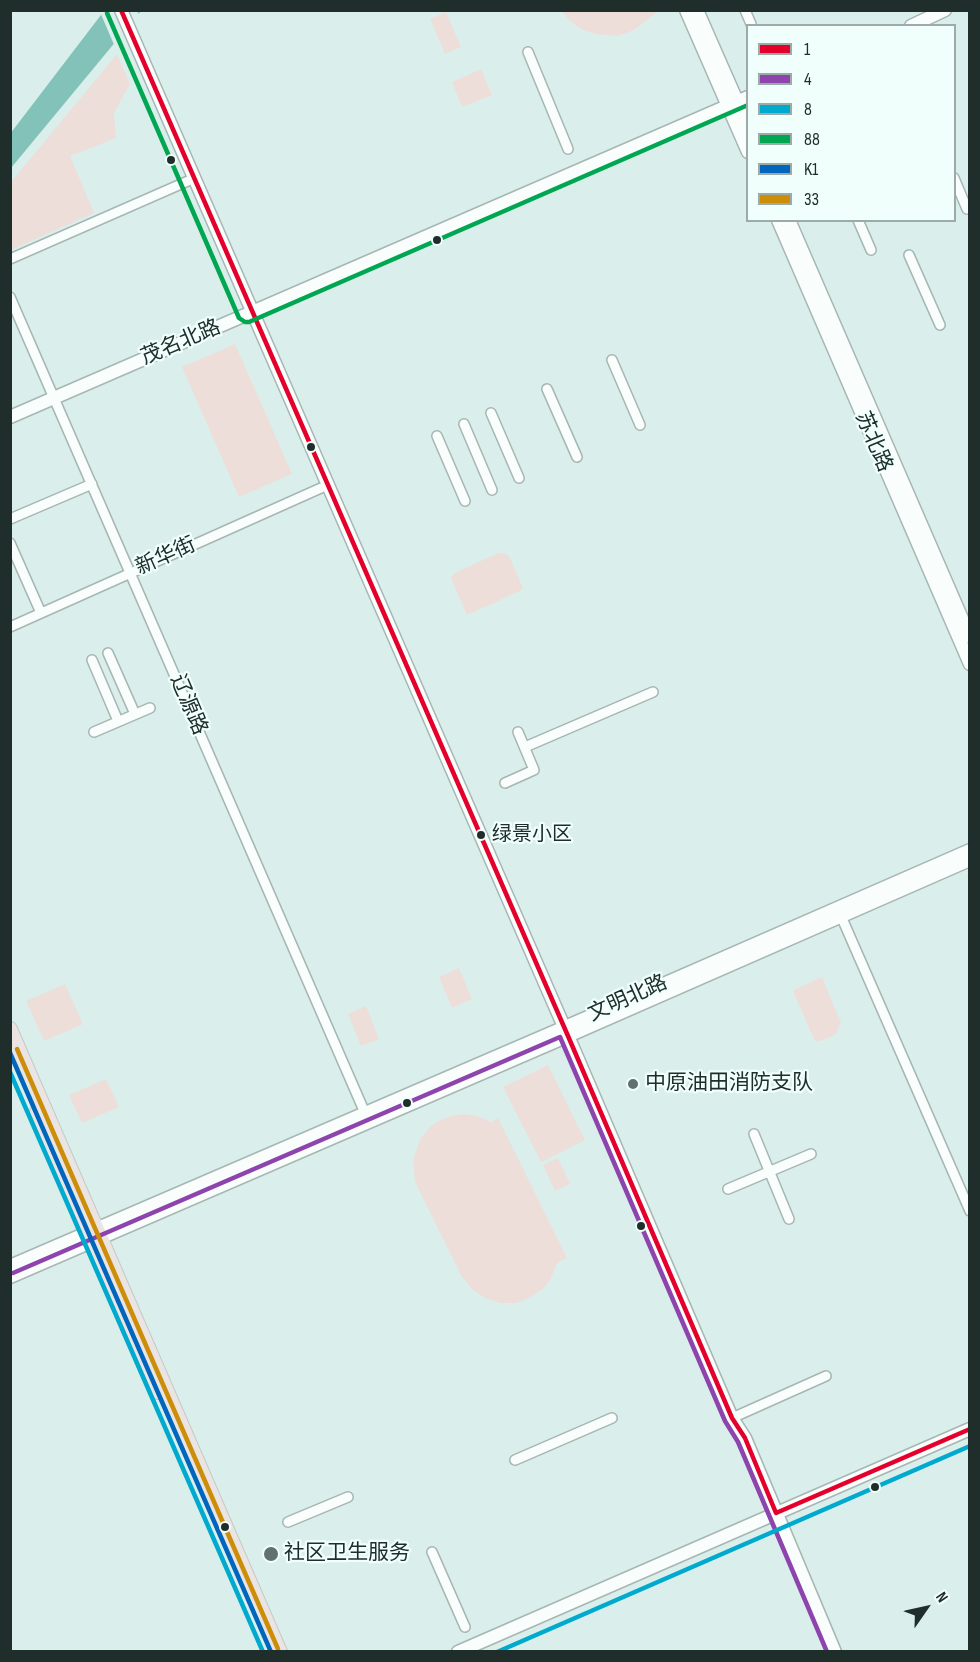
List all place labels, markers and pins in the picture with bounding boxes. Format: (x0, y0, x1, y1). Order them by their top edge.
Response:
unlabelled marker (165, 154, 177, 166)
unlabelled marker (431, 234, 443, 246)
unlabelled marker (305, 441, 317, 453)
place label: 绿景小区 (492, 823, 572, 847)
marker: 绿景小区 (475, 829, 487, 841)
place label: 中原油田消防支队 (645, 1071, 813, 1097)
marker: 中原油田消防支队 (626, 1077, 640, 1091)
unlabelled marker (401, 1097, 413, 1109)
unlabelled marker (635, 1220, 647, 1232)
unlabelled marker (869, 1481, 881, 1493)
unlabelled marker (219, 1521, 231, 1533)
place label: 社区卫生服务 (284, 1541, 410, 1567)
marker: 社区卫生服务 (262, 1545, 280, 1563)

